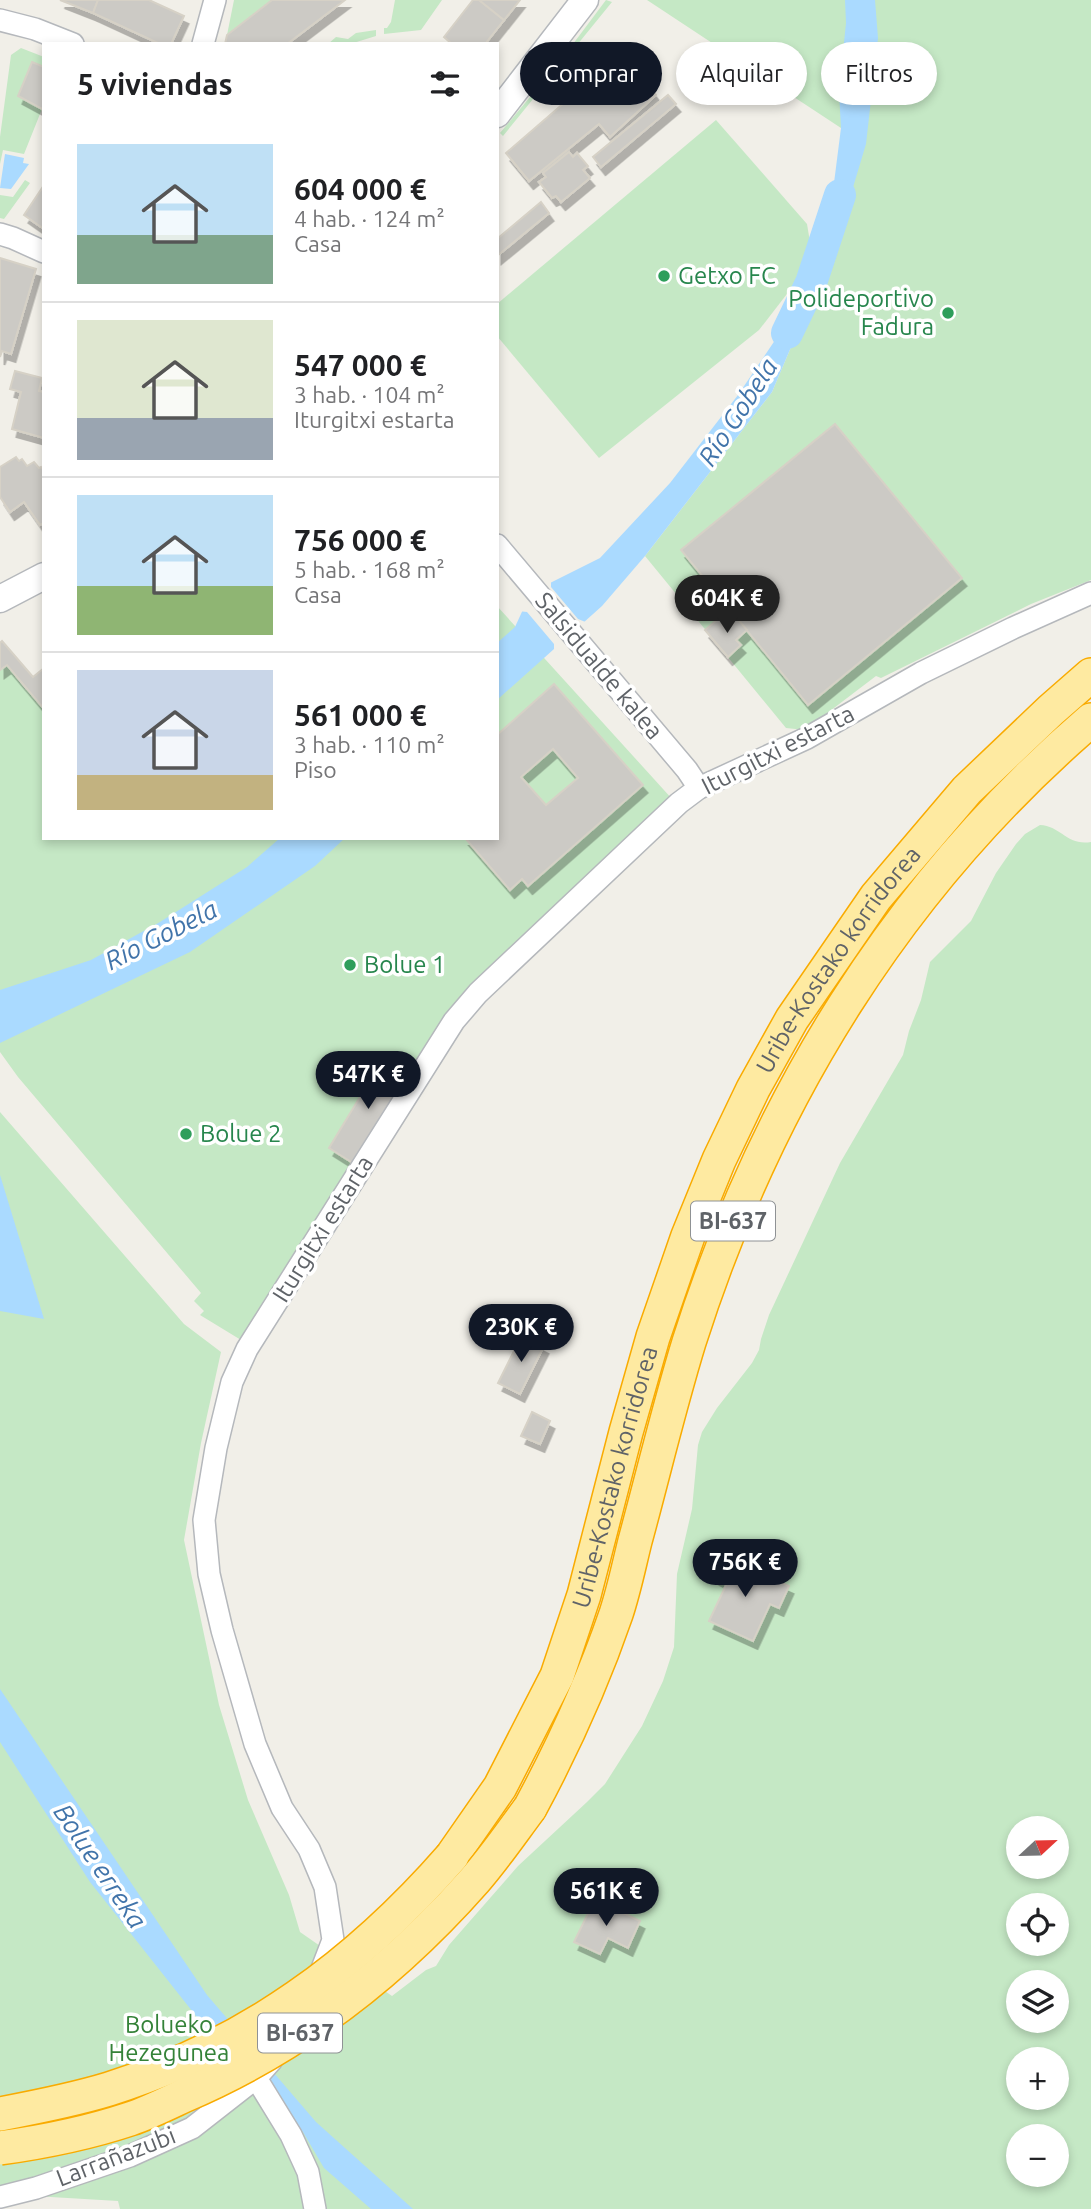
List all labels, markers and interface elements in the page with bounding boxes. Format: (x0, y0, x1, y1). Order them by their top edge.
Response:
chip: Comprar (520, 42, 662, 105)
chip: Alquilar (676, 42, 807, 105)
chip: Filtros (821, 42, 937, 105)
icon: filters (426, 65, 464, 103)
text: 5 viviendas (77, 67, 233, 101)
icon: home (133, 172, 217, 256)
text: 604 000 € (294, 172, 427, 206)
text: 4 hab. · 124 m² (294, 206, 445, 231)
text: Casa (294, 231, 342, 256)
place label: Getxo FC (678, 262, 776, 289)
marker: Getxo FC (656, 268, 672, 284)
place label: Polideportivo Fadura (788, 285, 934, 340)
marker: Polideportivo Fadura (940, 305, 956, 321)
icon: home (133, 348, 217, 432)
text: 547 000 € (294, 348, 427, 382)
water label: Río Gobela (692, 353, 783, 471)
text: 3 hab. · 104 m² (294, 382, 445, 407)
text: Iturgitxi estarta (294, 407, 455, 432)
icon: home (133, 523, 217, 607)
text: 756 000 € (294, 523, 427, 557)
text: 5 hab. · 168 m² (294, 557, 445, 582)
pin: 604K € (670, 576, 784, 635)
text: Casa (294, 582, 342, 607)
text: 604K € (691, 585, 763, 610)
street label: Salsidualde kalea (530, 587, 669, 744)
icon: home (133, 698, 217, 782)
text: 561 000 € (294, 698, 427, 732)
street label: Iturgitxi estarta (697, 700, 859, 800)
text: 3 hab. · 110 m² (294, 732, 445, 757)
text: Piso (294, 757, 337, 782)
street label: Uribe-Kostako korridorea (751, 841, 926, 1078)
water label: Río Gobela (100, 894, 222, 975)
place label: Bolue 1 (364, 951, 446, 978)
marker: Bolue 1 (342, 957, 358, 973)
pin: 547K € (311, 1052, 425, 1111)
text: 547K € (332, 1061, 404, 1086)
place label: Bolue 2 (200, 1120, 282, 1147)
marker: Bolue 2 (178, 1126, 194, 1142)
street label: Iturgitxi estarta (267, 1151, 378, 1307)
road number: BI-637 (691, 1202, 775, 1240)
pin: 230K € (464, 1304, 578, 1364)
text: 230K € (485, 1314, 557, 1339)
street label: Uribe-Kostako korridorea (567, 1343, 663, 1612)
pin: 756K € (688, 1540, 802, 1599)
text: 756K € (709, 1549, 781, 1574)
water label: Bolue erreka (48, 1798, 153, 1933)
north arrow (1006, 1816, 1069, 1880)
map controls (1006, 1816, 1069, 2187)
pin: 561K € (549, 1868, 663, 1928)
text: 561K € (570, 1878, 642, 1903)
button: locate (1006, 1893, 1069, 1956)
button: layers (1006, 1970, 1069, 2033)
park label: Bolueko Hezegunea (109, 2011, 229, 2066)
road number: BI-637 (258, 2014, 342, 2052)
button: + (1006, 2047, 1069, 2110)
street label: Larrañazubi (52, 2121, 179, 2192)
button: − (1006, 2124, 1069, 2187)

